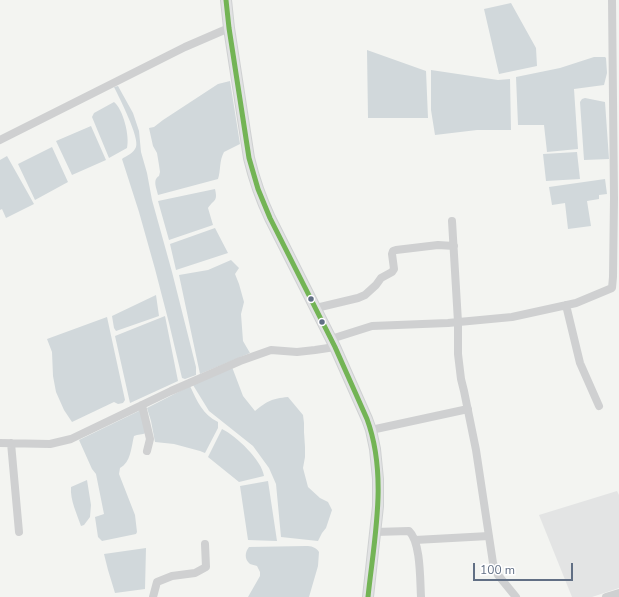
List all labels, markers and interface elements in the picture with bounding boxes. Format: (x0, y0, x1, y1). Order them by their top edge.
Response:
unlabelled marker (306, 294, 316, 304)
unlabelled marker (317, 317, 327, 327)
scale bar (475, 555, 575, 581)
text: 100 m (480, 562, 515, 578)

